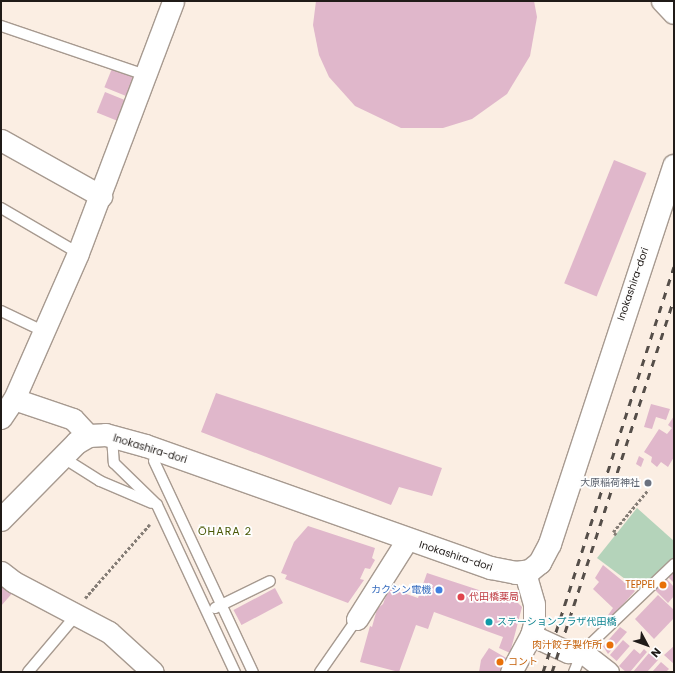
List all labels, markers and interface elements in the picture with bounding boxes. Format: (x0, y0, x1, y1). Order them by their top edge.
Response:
street label: Inokashira-dori (615, 246, 651, 322)
street label: Inokashira-dori (112, 432, 188, 466)
place label: 大原稲荷神社 (580, 477, 640, 489)
marker: 大原稲荷神社 (643, 478, 653, 488)
district label: ŌHARA 2 (198, 524, 252, 538)
street label: Inokashira-dori (418, 538, 494, 574)
place label: TEPPEI (625, 579, 655, 591)
marker: TEPPEI (658, 580, 668, 590)
place label: カクシン電機 (371, 584, 431, 596)
marker: カクシン電機 (434, 585, 444, 595)
place label: 代田橋薬局 (469, 591, 519, 603)
marker: 代田橋薬局 (456, 592, 466, 602)
place label: ステーションプラザ代田橋 (497, 616, 617, 628)
marker: ステーションプラザ代田橋 (484, 617, 494, 627)
north arrow (627, 625, 667, 665)
place label: 肉汁餃子製作所 (532, 639, 602, 651)
marker: 肉汁餃子製作所 (605, 640, 615, 650)
text: N (647, 644, 665, 661)
place label: コント (508, 656, 538, 668)
marker: コント (495, 657, 505, 667)

